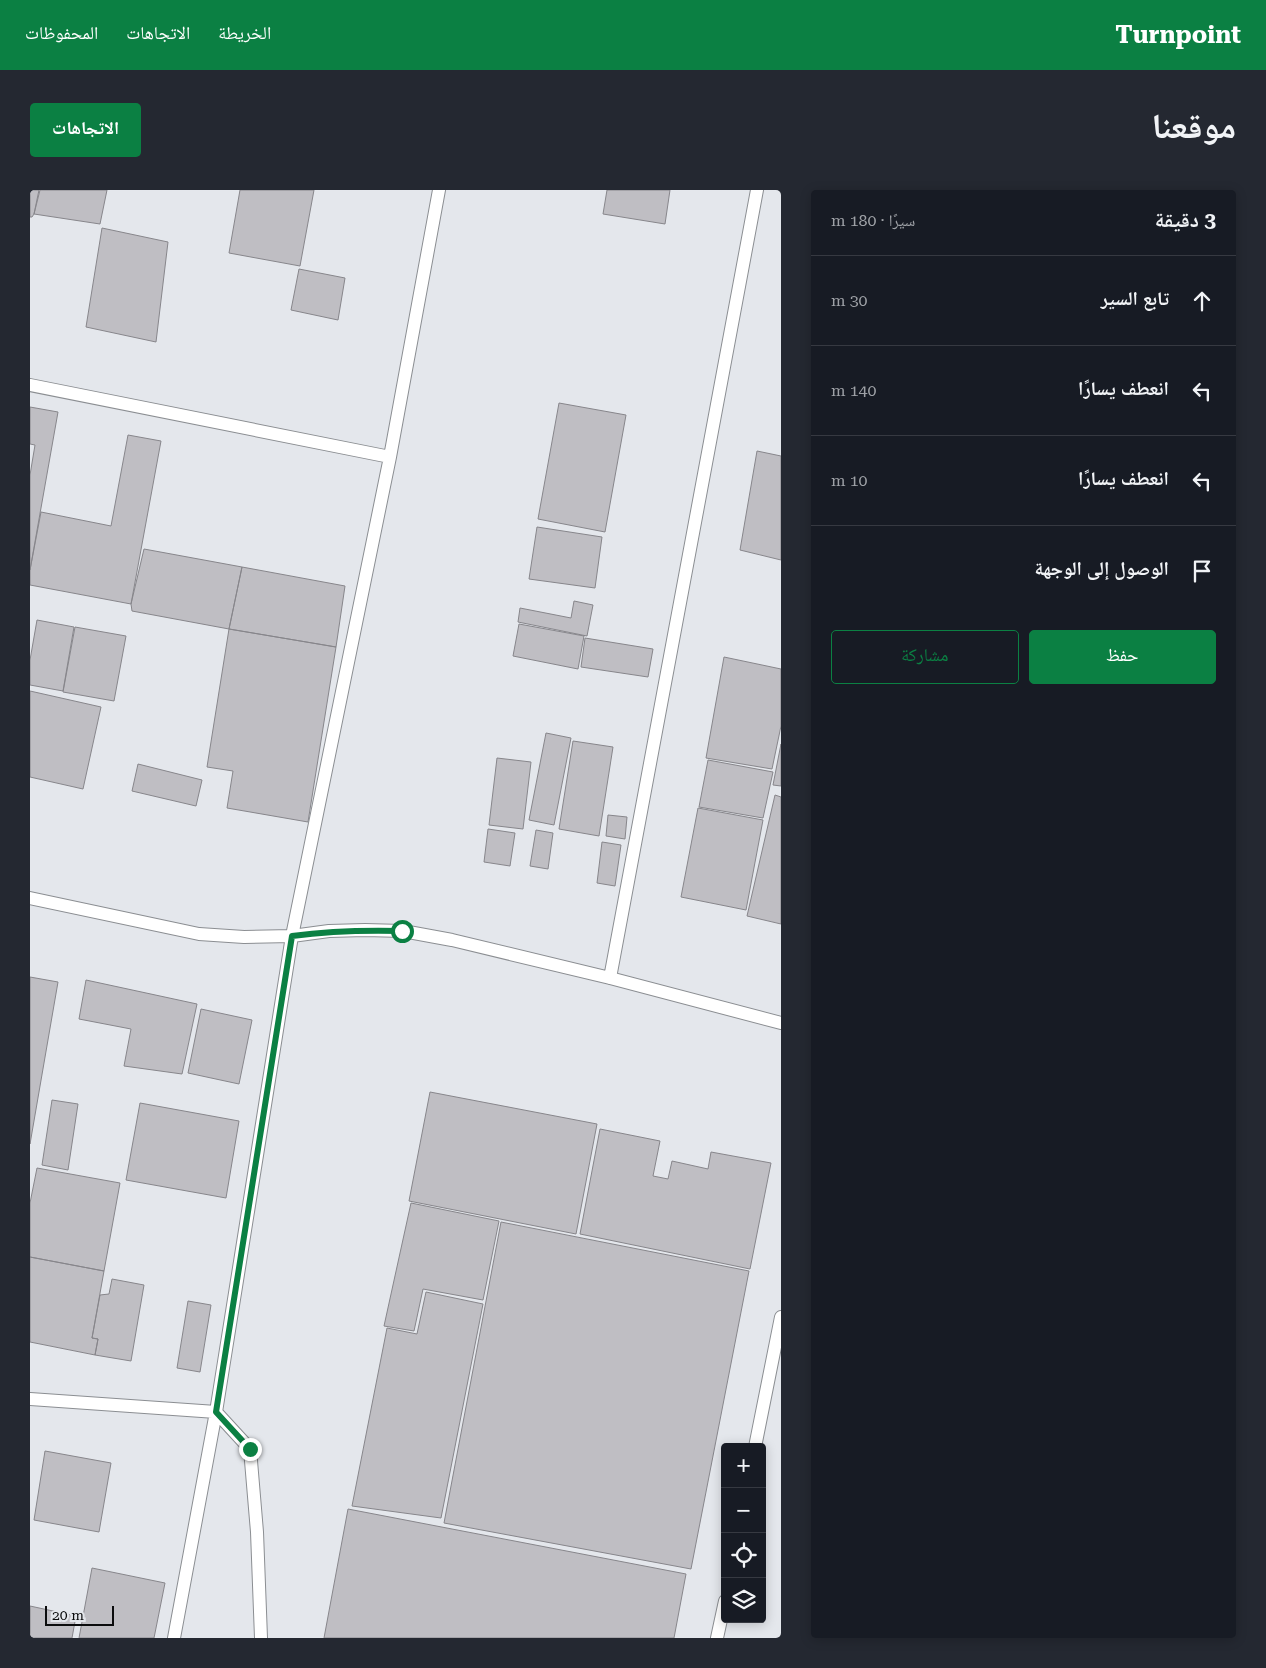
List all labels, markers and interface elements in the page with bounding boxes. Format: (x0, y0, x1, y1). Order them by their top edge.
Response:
text: Turnpoint (1115, 21, 1241, 49)
text: المحفوظات (25, 22, 98, 43)
text: الاتجاهات (126, 22, 190, 43)
text: الخريطة (218, 22, 271, 43)
button: الاتجاهات (30, 103, 141, 157)
text: موقعنا (1151, 106, 1236, 147)
text: 3 دقيقة (1155, 208, 1216, 232)
text: سيرًا · 180 m (831, 211, 915, 230)
text: تابع السير (1101, 287, 1169, 310)
icon: ahead (1188, 287, 1216, 315)
text: 30 m (831, 291, 868, 310)
text: انعطف يسارًا (1078, 377, 1169, 400)
icon: left (1188, 377, 1216, 405)
text: 140 m (831, 381, 877, 400)
text: انعطف يسارًا (1078, 467, 1169, 490)
icon: left (1188, 467, 1216, 495)
text: 10 m (831, 471, 868, 490)
text: الوصول إلى الوجهة (1034, 557, 1169, 580)
icon: arrive (1188, 557, 1216, 585)
button: مشاركة (831, 630, 1019, 684)
button: حفظ (1029, 630, 1216, 684)
route start (391, 920, 414, 943)
route end (239, 1438, 262, 1461)
map controls (721, 1443, 766, 1623)
button: + (721, 1443, 766, 1488)
button: − (721, 1488, 766, 1533)
button: locate (721, 1533, 766, 1578)
button: layers (721, 1578, 766, 1623)
scale bar (45, 1603, 114, 1626)
text: 20 m (52, 1607, 84, 1623)

